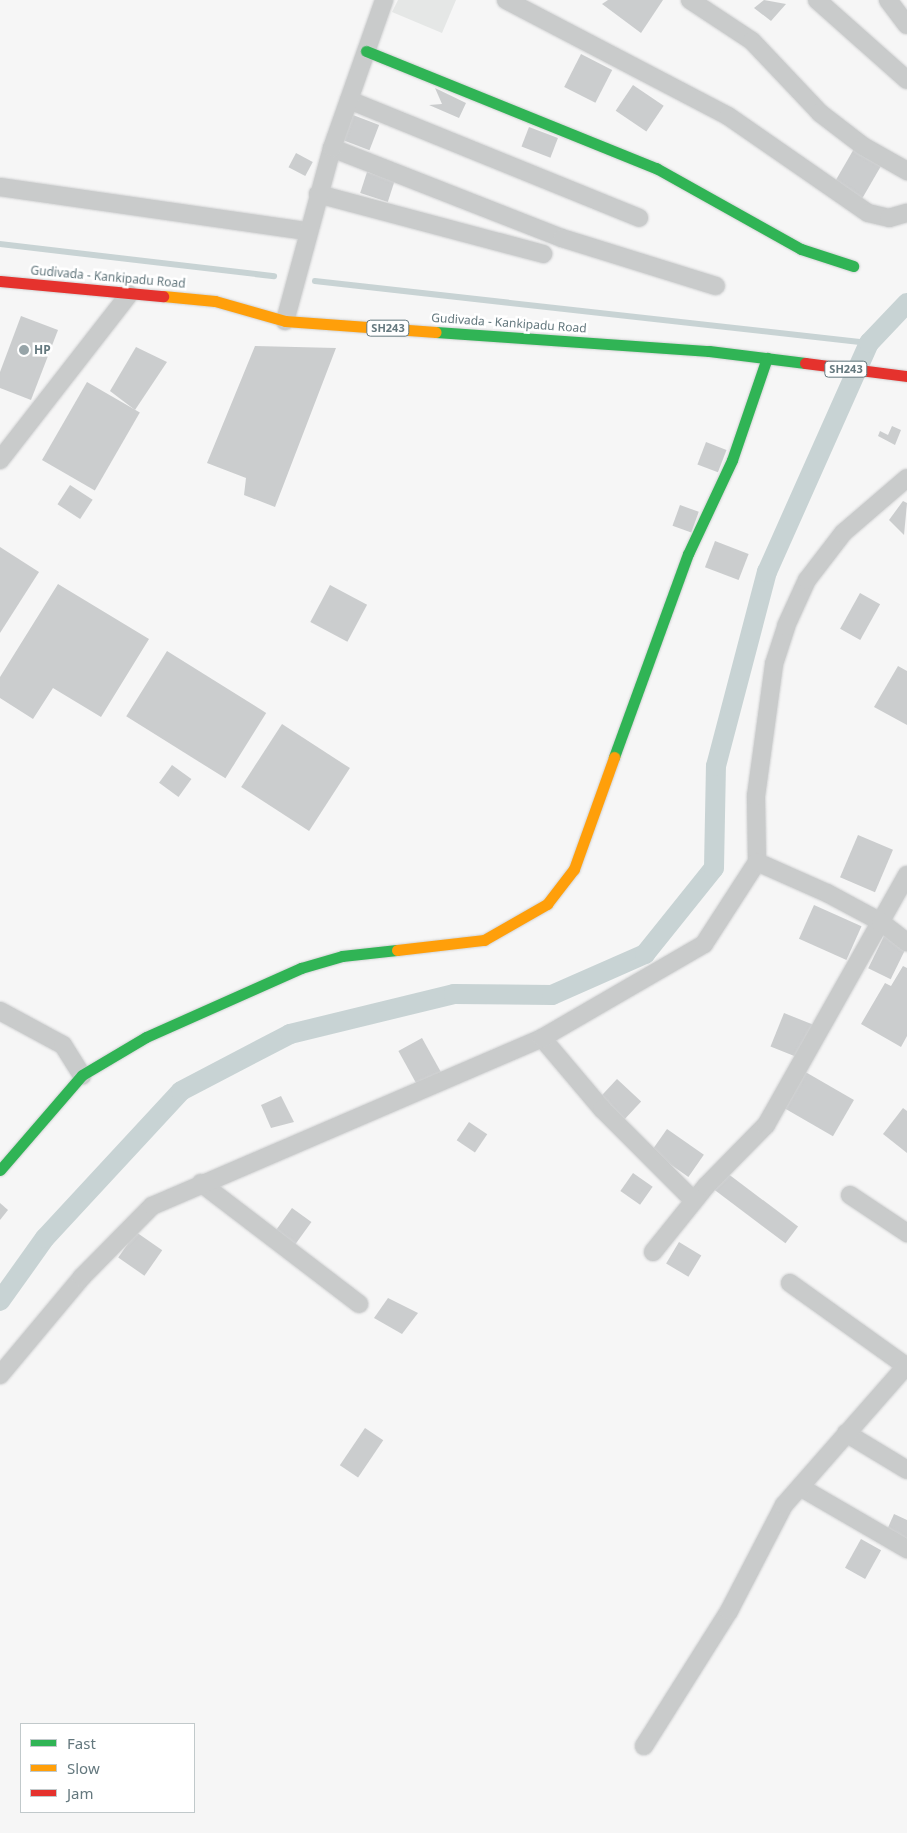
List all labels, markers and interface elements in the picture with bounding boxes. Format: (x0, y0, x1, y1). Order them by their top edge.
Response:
street label: Gudivada - Kankipadu Road (30, 263, 186, 291)
street label: Gudivada - Kankipadu Road (431, 310, 587, 336)
road number: SH243 (366, 319, 410, 336)
place label: HP (34, 343, 51, 357)
marker: HP (18, 344, 30, 356)
road number: SH243 (824, 360, 868, 378)
legend (20, 1723, 195, 1813)
text: Fast (67, 1733, 96, 1753)
text: Slow (67, 1758, 100, 1778)
text: Jam (67, 1783, 94, 1803)

